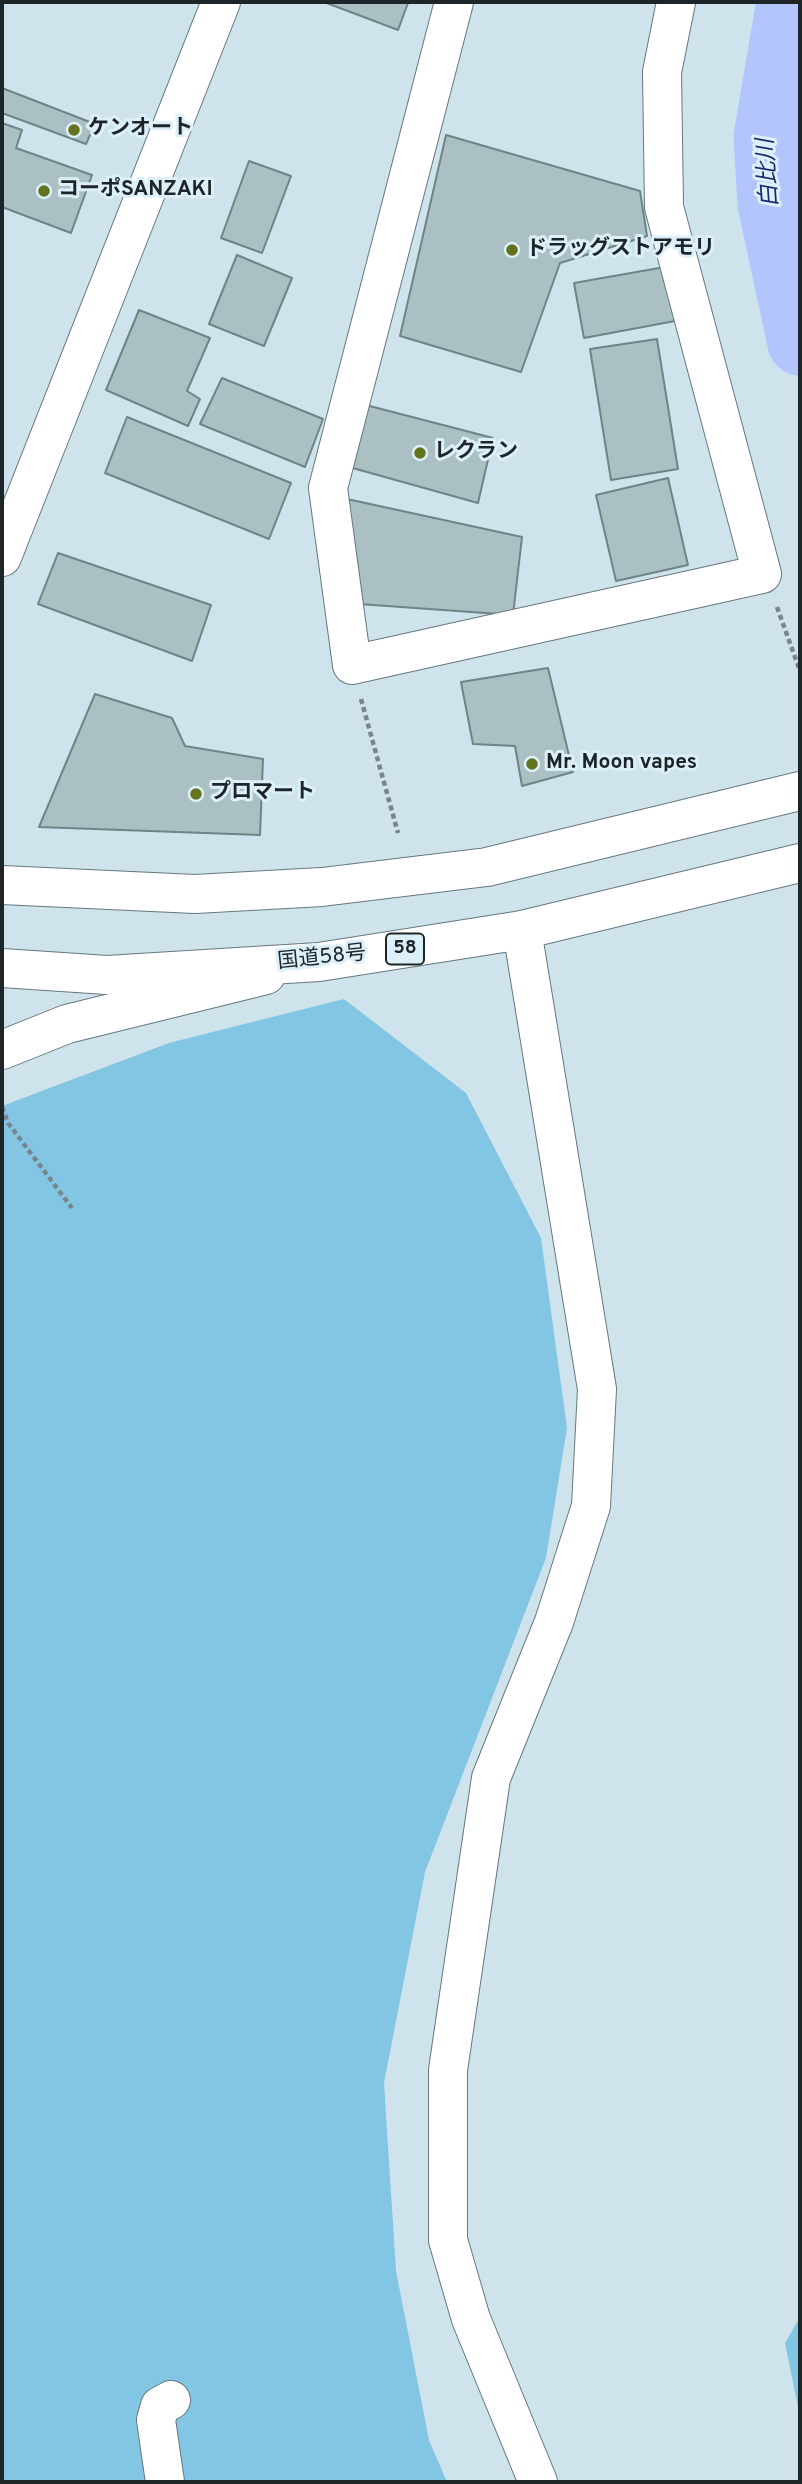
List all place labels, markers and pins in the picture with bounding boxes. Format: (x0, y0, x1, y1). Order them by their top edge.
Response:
place label: ケンオート (88, 117, 193, 143)
marker: ケンオート (66, 122, 82, 138)
place label: コーポSANZAKI (58, 178, 213, 204)
marker: コーポSANZAKI (36, 183, 52, 199)
place label: ドラッグストアモリ (526, 237, 715, 263)
marker: ドラッグストアモリ (504, 242, 520, 258)
place label: レクラン (434, 440, 518, 466)
marker: レクラン (412, 445, 428, 461)
place label: Mr. Moon vapes (546, 751, 697, 777)
marker: Mr. Moon vapes (524, 756, 540, 772)
place label: プロマート (210, 781, 315, 807)
marker: プロマート (188, 786, 204, 802)

